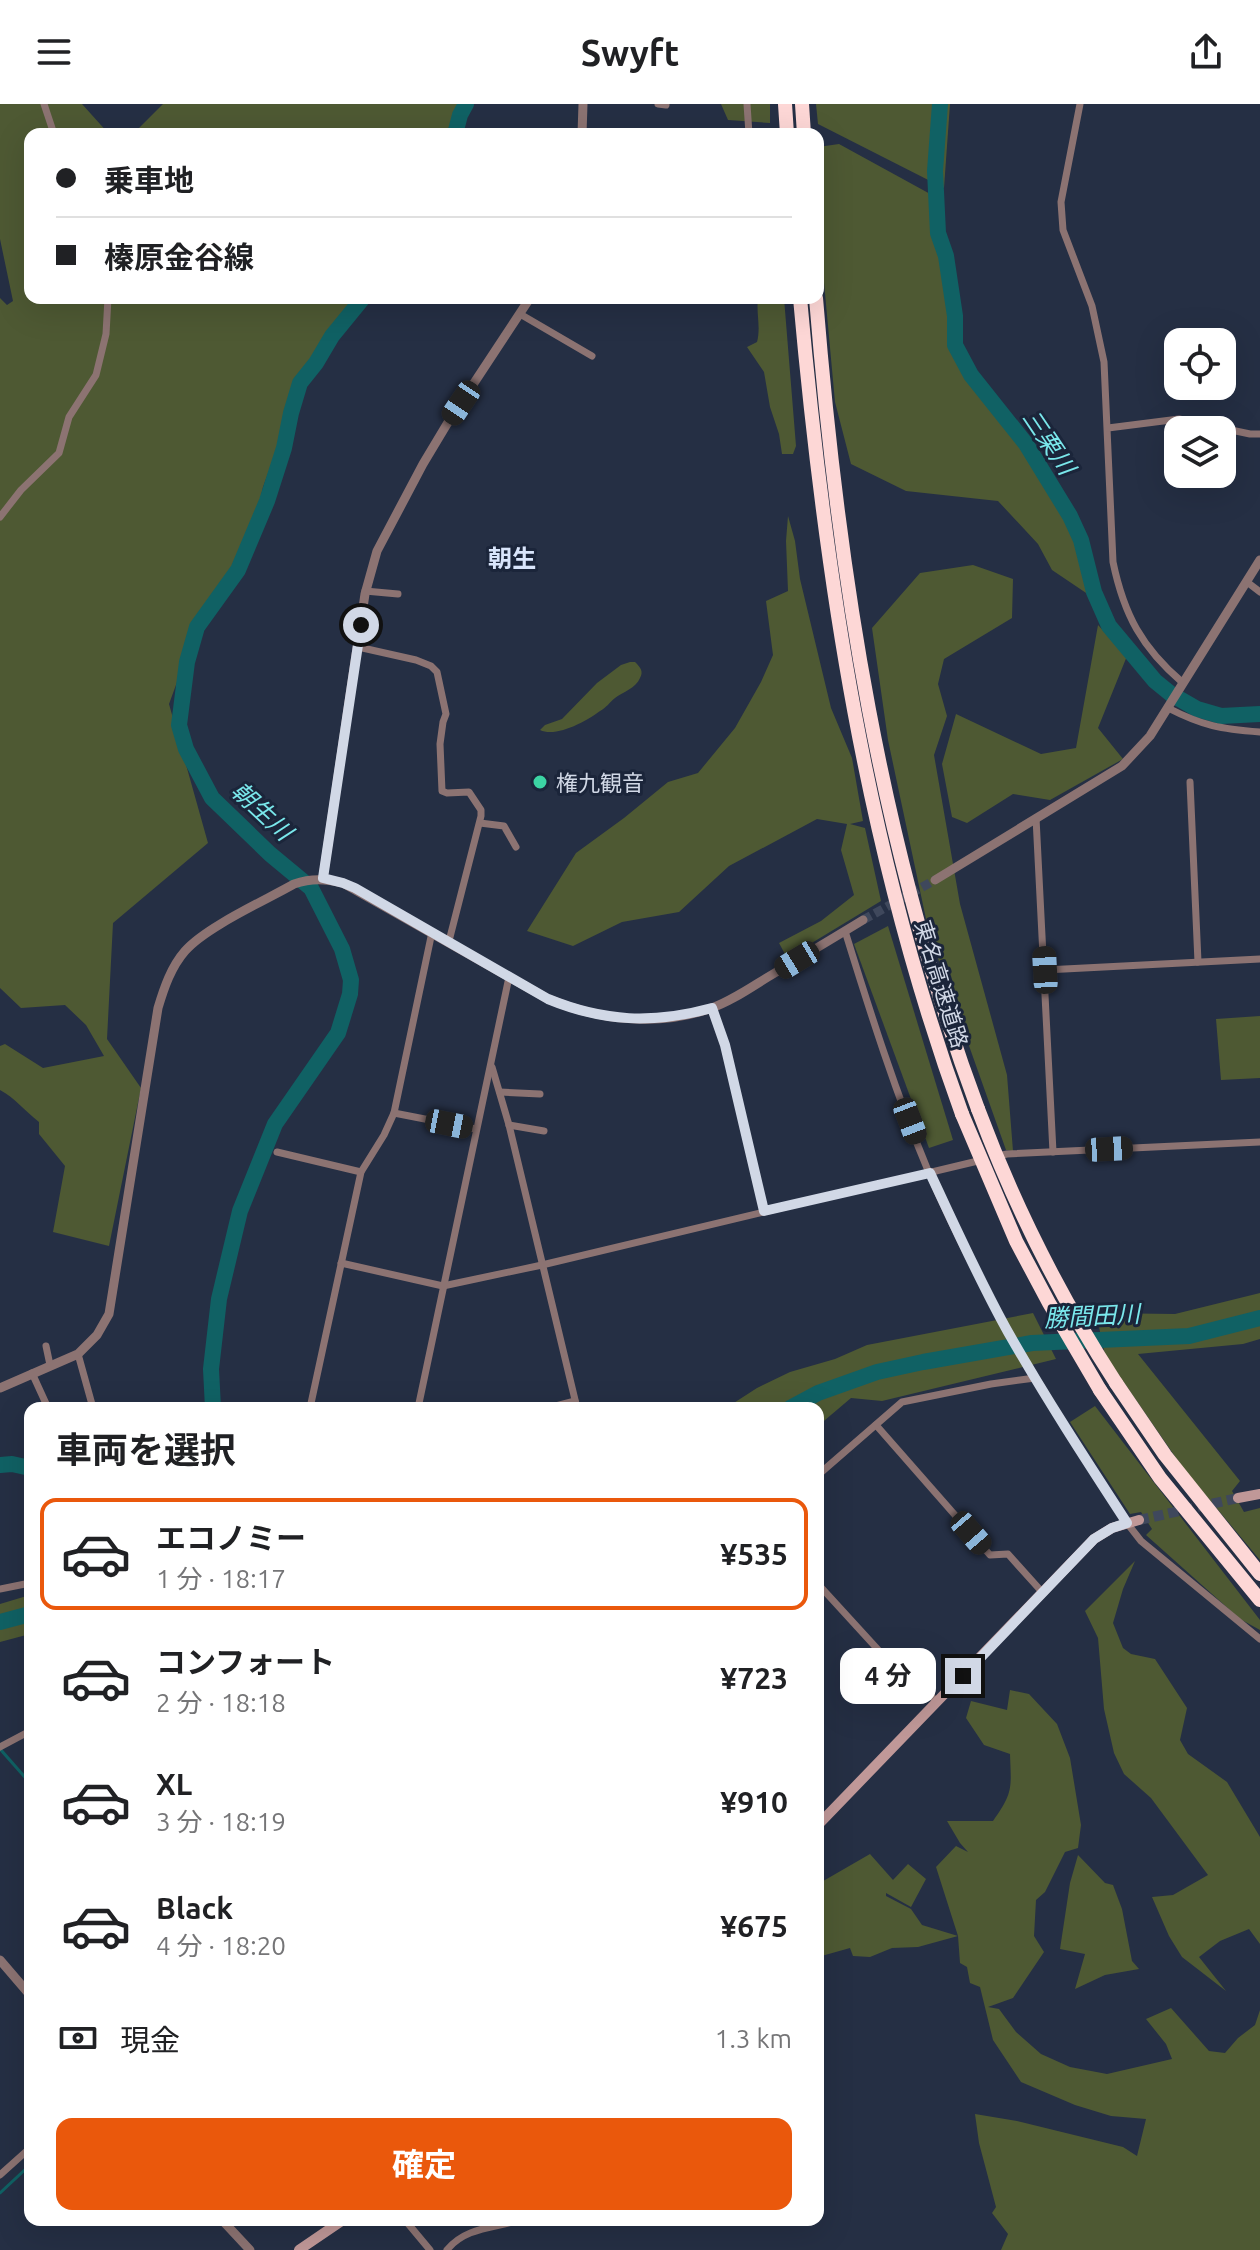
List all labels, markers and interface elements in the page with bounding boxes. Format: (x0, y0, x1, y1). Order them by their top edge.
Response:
icon: menu (32, 30, 76, 74)
icon: share (1184, 30, 1228, 74)
text: Swyft (581, 32, 679, 73)
text: 乗車地 (104, 163, 194, 197)
text: 榛原金谷線 (104, 240, 254, 274)
map controls (1164, 328, 1236, 488)
button: locate (1164, 328, 1236, 400)
car (438, 376, 484, 430)
water label: 三栗川 (1018, 405, 1082, 482)
button: layers (1164, 416, 1236, 488)
district label: 朝生 (488, 545, 536, 572)
route start (343, 607, 379, 643)
place label: 権九観音 (556, 770, 644, 795)
marker: 権九観音 (531, 773, 549, 791)
water label: 朝生川 (226, 777, 300, 847)
street label: 東名高速道路 (911, 917, 973, 1051)
car (770, 937, 824, 983)
car (1032, 945, 1058, 995)
car (890, 1094, 930, 1148)
car (423, 1108, 475, 1140)
car (1084, 1136, 1134, 1162)
water label: 勝間田川 (1043, 1300, 1144, 1332)
text: 車両を選択 (56, 1429, 236, 1470)
car (946, 1507, 996, 1559)
icon: car (60, 1518, 132, 1590)
text: エコノミー (156, 1521, 306, 1555)
text: ¥535 (720, 1537, 788, 1571)
text: 1 分 · 18:17 (156, 1564, 286, 1593)
icon: car (60, 1642, 132, 1714)
text: コンフォート (156, 1645, 335, 1679)
callout: 4 分 (839, 1648, 935, 1704)
route end (945, 1658, 981, 1694)
text: ¥723 (720, 1661, 788, 1695)
text: 4 分 (865, 1661, 911, 1690)
text: 2 分 · 18:18 (156, 1688, 286, 1717)
icon: car (60, 1766, 132, 1838)
text: XL (156, 1767, 192, 1801)
text: ¥910 (720, 1785, 788, 1819)
text: 3 分 · 18:19 (156, 1807, 286, 1836)
icon: car (60, 1890, 132, 1962)
text: Black (156, 1891, 233, 1925)
text: ¥675 (720, 1909, 788, 1943)
text: 4 分 · 18:20 (156, 1931, 286, 1960)
icon: cash (56, 2016, 100, 2060)
text: 現金 (120, 2023, 180, 2057)
text: 1.3 km (715, 2024, 792, 2053)
button: 確定 (56, 2118, 792, 2210)

